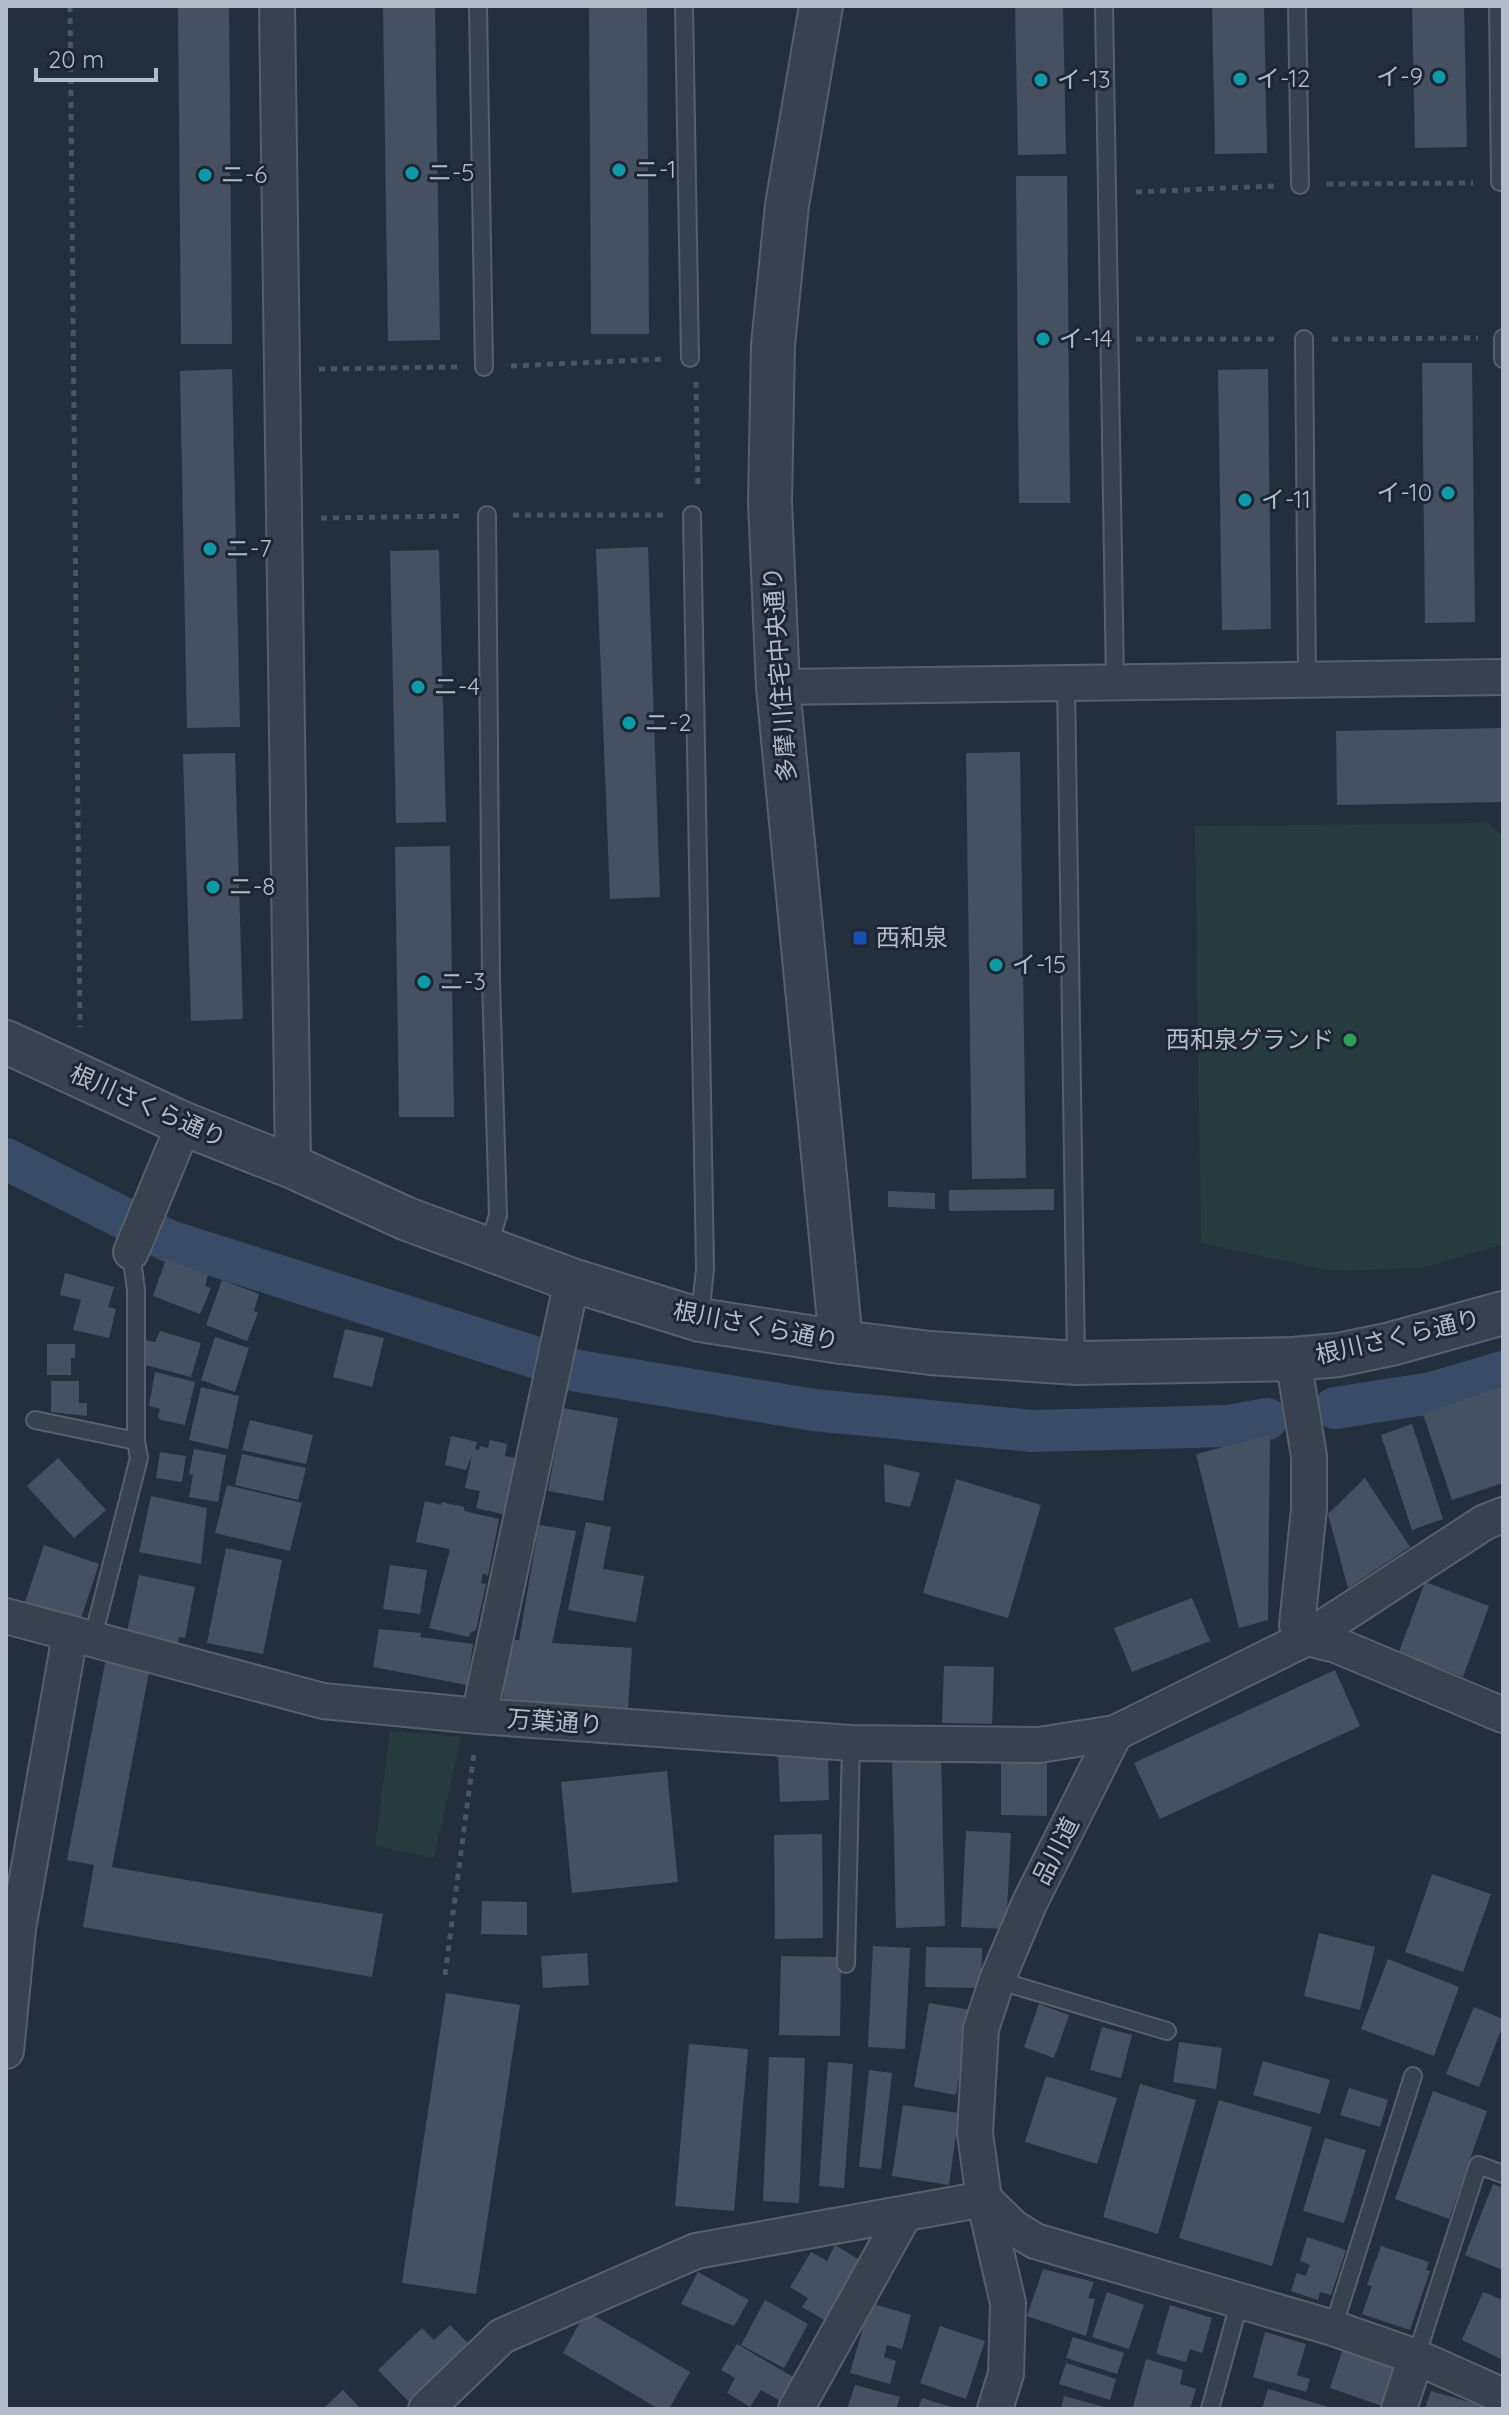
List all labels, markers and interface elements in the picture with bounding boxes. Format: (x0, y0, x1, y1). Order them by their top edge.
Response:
scale bar (36, 32, 156, 82)
text: 20 m (48, 44, 104, 74)
place label: イ-9 (1376, 61, 1423, 91)
place label: イ-12 (1256, 63, 1310, 93)
place label: イ-13 (1057, 64, 1111, 94)
marker: イ-9 (1430, 68, 1448, 86)
marker: イ-12 (1231, 70, 1249, 88)
marker: イ-13 (1032, 71, 1050, 89)
place label: ニ-1 (635, 154, 676, 184)
place label: ニ-5 (428, 157, 474, 187)
place label: ニ-6 (221, 159, 267, 189)
marker: ニ-1 (610, 161, 628, 179)
marker: ニ-5 (403, 164, 421, 182)
marker: ニ-6 (196, 166, 214, 184)
place label: イ-14 (1059, 323, 1112, 353)
marker: イ-14 (1034, 330, 1052, 348)
place label: イ-10 (1377, 477, 1432, 507)
place label: イ-11 (1261, 484, 1311, 514)
marker: イ-10 (1439, 484, 1457, 502)
marker: イ-11 (1236, 491, 1254, 509)
place label: ニ-7 (226, 533, 272, 563)
marker: ニ-7 (201, 540, 219, 558)
street label: 多摩川住宅中央通り (757, 565, 801, 783)
place label: ニ-4 (434, 671, 480, 701)
marker: ニ-4 (409, 678, 427, 696)
place label: ニ-2 (645, 707, 692, 737)
marker: ニ-2 (620, 714, 638, 732)
place label: ニ-8 (229, 871, 275, 901)
marker: ニ-8 (204, 878, 222, 896)
place label: 西和泉 (876, 922, 948, 952)
marker: 西和泉 (851, 929, 869, 947)
place label: イ-15 (1012, 949, 1066, 979)
marker: イ-15 (987, 956, 1005, 974)
place label: ニ-3 (440, 966, 486, 996)
marker: ニ-3 (415, 973, 433, 991)
place label: 西和泉グランド (1166, 1024, 1334, 1054)
marker: 西和泉グランド (1341, 1031, 1359, 1049)
street label: 根川さくら通り (66, 1057, 231, 1153)
street label: 根川さくら通り (671, 1294, 842, 1356)
street label: 根川さくら通り (1313, 1303, 1483, 1370)
street label: 万葉通り (506, 1703, 604, 1739)
street label: 品川道 (1025, 1812, 1085, 1889)

